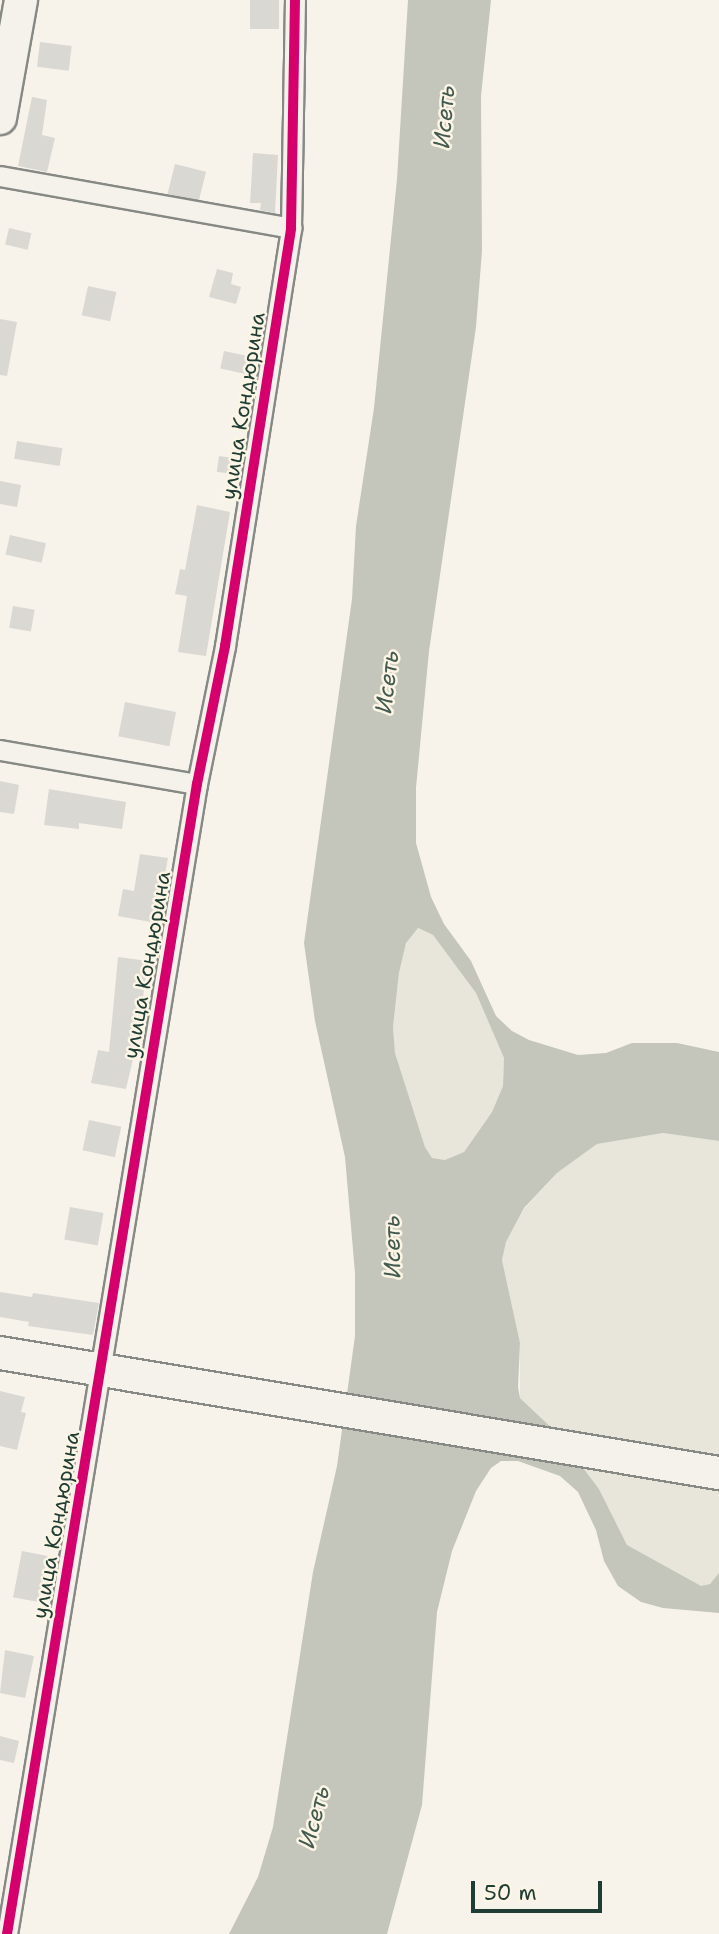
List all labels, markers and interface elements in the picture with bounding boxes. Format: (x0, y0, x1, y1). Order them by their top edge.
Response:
water label: Исеть (427, 84, 461, 150)
street label: улица Кондюрина (216, 310, 270, 502)
water label: Исеть (369, 649, 405, 715)
street label: улица Кондюрина (118, 869, 176, 1061)
water label: Исеть (378, 1215, 406, 1279)
street label: улица Кондюрина (27, 1429, 85, 1621)
water label: Исеть (292, 1783, 336, 1851)
scale bar (474, 1868, 605, 1912)
text: 50 m (484, 1879, 537, 1907)

